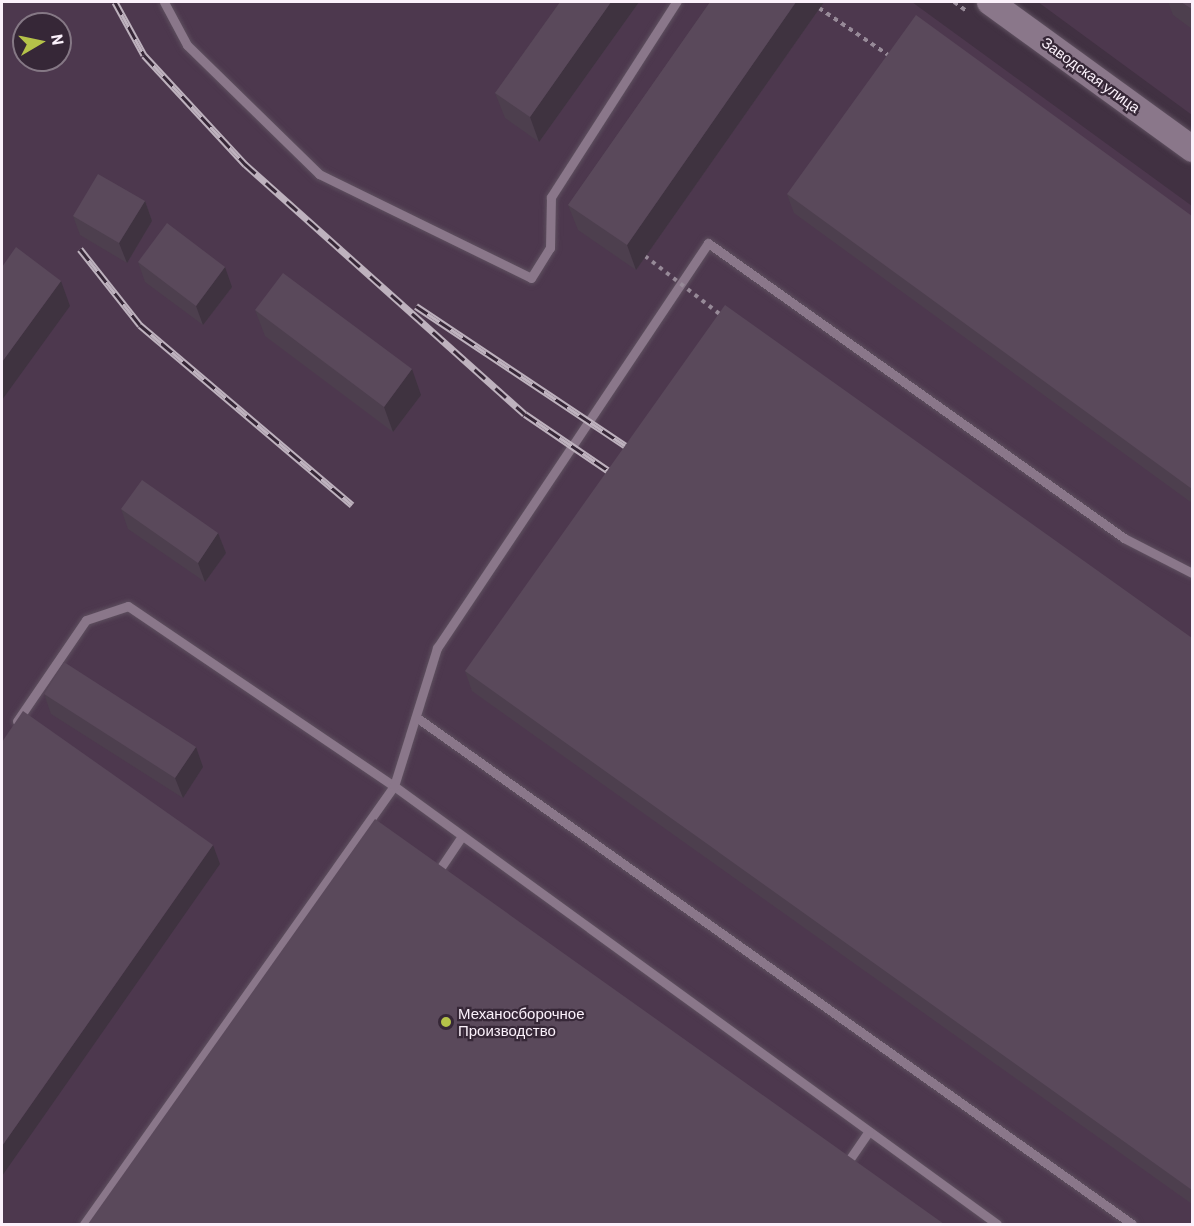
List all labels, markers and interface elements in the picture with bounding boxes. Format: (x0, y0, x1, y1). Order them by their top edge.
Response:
north arrow (12, 12, 72, 72)
text: N (48, 33, 69, 46)
street label: Заводская улица (1038, 33, 1144, 117)
place label: Механосборочное Производство (458, 1004, 585, 1039)
marker: Механосборочное Производство (439, 1015, 453, 1029)

